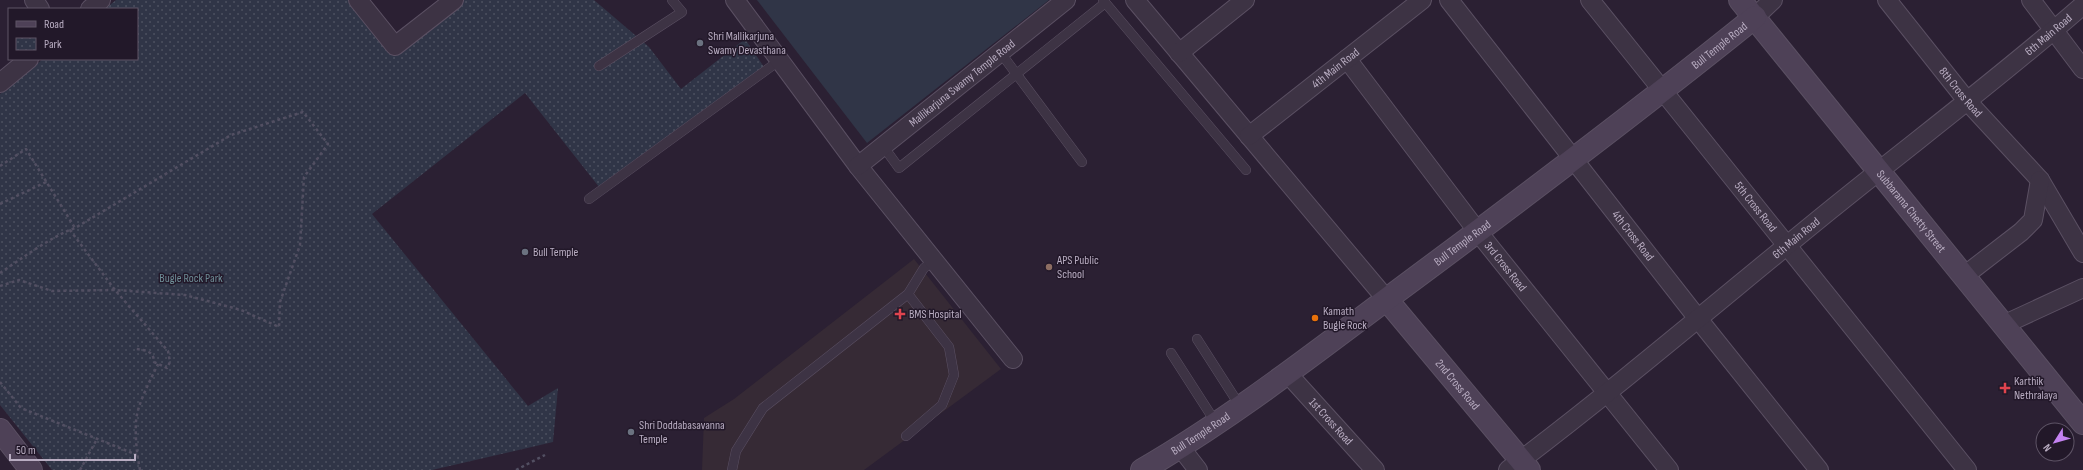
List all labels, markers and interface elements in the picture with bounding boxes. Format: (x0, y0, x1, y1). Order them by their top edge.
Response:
legend (8, 8, 138, 60)
street label: 6th Main Road (2022, 11, 2075, 59)
text: Road (44, 17, 64, 32)
street label: Bull Temple Road (1688, 19, 1750, 72)
place label: Shri Mallikarjuna Swamy Devasthana (708, 29, 786, 58)
street label: Mallikarjuna Swamy Temple Road (906, 36, 1018, 130)
text: Park (44, 37, 62, 52)
marker: Shri Mallikarjuna Swamy Devasthana (695, 38, 705, 48)
street label: 4th Main Road (1308, 45, 1362, 91)
street label: 8th Cross Road (1936, 64, 1986, 120)
street label: Subbarama Chetty Street (1873, 167, 1949, 256)
street label: 5th Cross Road (1731, 179, 1780, 235)
street label: 4th Cross Road (1609, 207, 1658, 264)
street label: 6th Main Road (1769, 214, 1823, 262)
street label: Bull Temple Road (1431, 217, 1494, 269)
street label: 3rd Cross Road (1481, 238, 1530, 294)
place label: Bull Temple (533, 245, 579, 260)
marker: Bull Temple (520, 247, 530, 257)
place label: APS Public School (1056, 253, 1099, 282)
marker: APS Public School (1044, 262, 1054, 272)
park label: Bugle Rock Park (159, 271, 223, 286)
place label: Kamath Bugle Rock (1323, 304, 1367, 333)
place label: BMS Hospital (909, 307, 962, 322)
marker: BMS Hospital (894, 308, 906, 320)
marker: Kamath Bugle Rock (1310, 313, 1320, 323)
street label: 2nd Cross Road (1432, 356, 1483, 413)
place label: Karthik Nethralaya (2014, 374, 2058, 403)
marker: Karthik Nethralaya (1999, 382, 2011, 394)
street label: 1st Cross Road (1306, 395, 1356, 448)
street label: Bull Temple Road (1168, 409, 1233, 458)
place label: Shri Doddabasavanna Temple (639, 418, 725, 447)
north arrow (2035, 422, 2075, 462)
marker: Shri Doddabasavanna Temple (626, 427, 636, 437)
scale bar (10, 436, 135, 462)
text: N (2040, 441, 2054, 454)
text: 50 m (16, 443, 36, 458)

